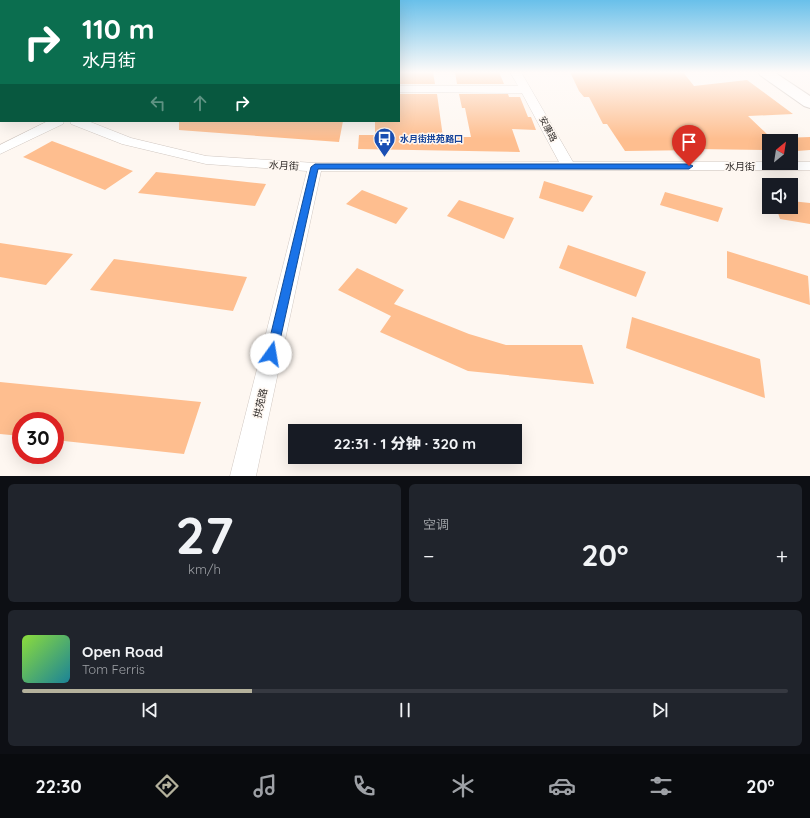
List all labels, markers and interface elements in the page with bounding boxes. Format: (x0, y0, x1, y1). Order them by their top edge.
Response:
text: 110 m (82, 11, 155, 46)
icon: right (16, 16, 68, 68)
text: 水月街 (82, 49, 136, 72)
icon: left (147, 92, 169, 114)
icon: ahead (189, 92, 211, 114)
icon: right (231, 92, 253, 114)
street label: 安康路 (537, 114, 560, 143)
pin (672, 125, 706, 166)
bus stop icon: 水月街拱苑路口 (371, 126, 397, 159)
icon: arrive (678, 131, 700, 153)
place label: 水月街拱苑路口 (400, 133, 463, 144)
north arrow (762, 134, 798, 170)
map controls (762, 134, 798, 214)
street label: 水月街 (269, 158, 299, 173)
street label: 水月街 (725, 160, 755, 173)
button: sound (762, 178, 798, 214)
position arrow (250, 333, 292, 375)
street label: 拱苑路 (251, 387, 270, 419)
speed limit sign: 30 (12, 412, 64, 464)
text: 22:31 · 1 分钟 · 320 m (334, 434, 476, 453)
text: 27 (175, 502, 234, 567)
text: 空调 (423, 516, 449, 532)
text: 20° (581, 536, 629, 574)
text: − (423, 542, 434, 570)
text: + (776, 542, 788, 570)
text: km/h (188, 561, 221, 577)
text: Open Road (82, 642, 163, 661)
text: Tom Ferris (82, 661, 145, 677)
icon: previous (139, 699, 161, 721)
icon: pause (394, 699, 416, 721)
icon: next (649, 699, 671, 721)
icon: directions (153, 772, 181, 800)
icon: music (251, 772, 279, 800)
icon: phone (350, 772, 378, 800)
icon: climate (449, 772, 477, 800)
icon: car (548, 772, 576, 800)
icon: filters (647, 772, 675, 800)
text: 22:30 (35, 775, 82, 798)
text: 20° (746, 775, 775, 798)

